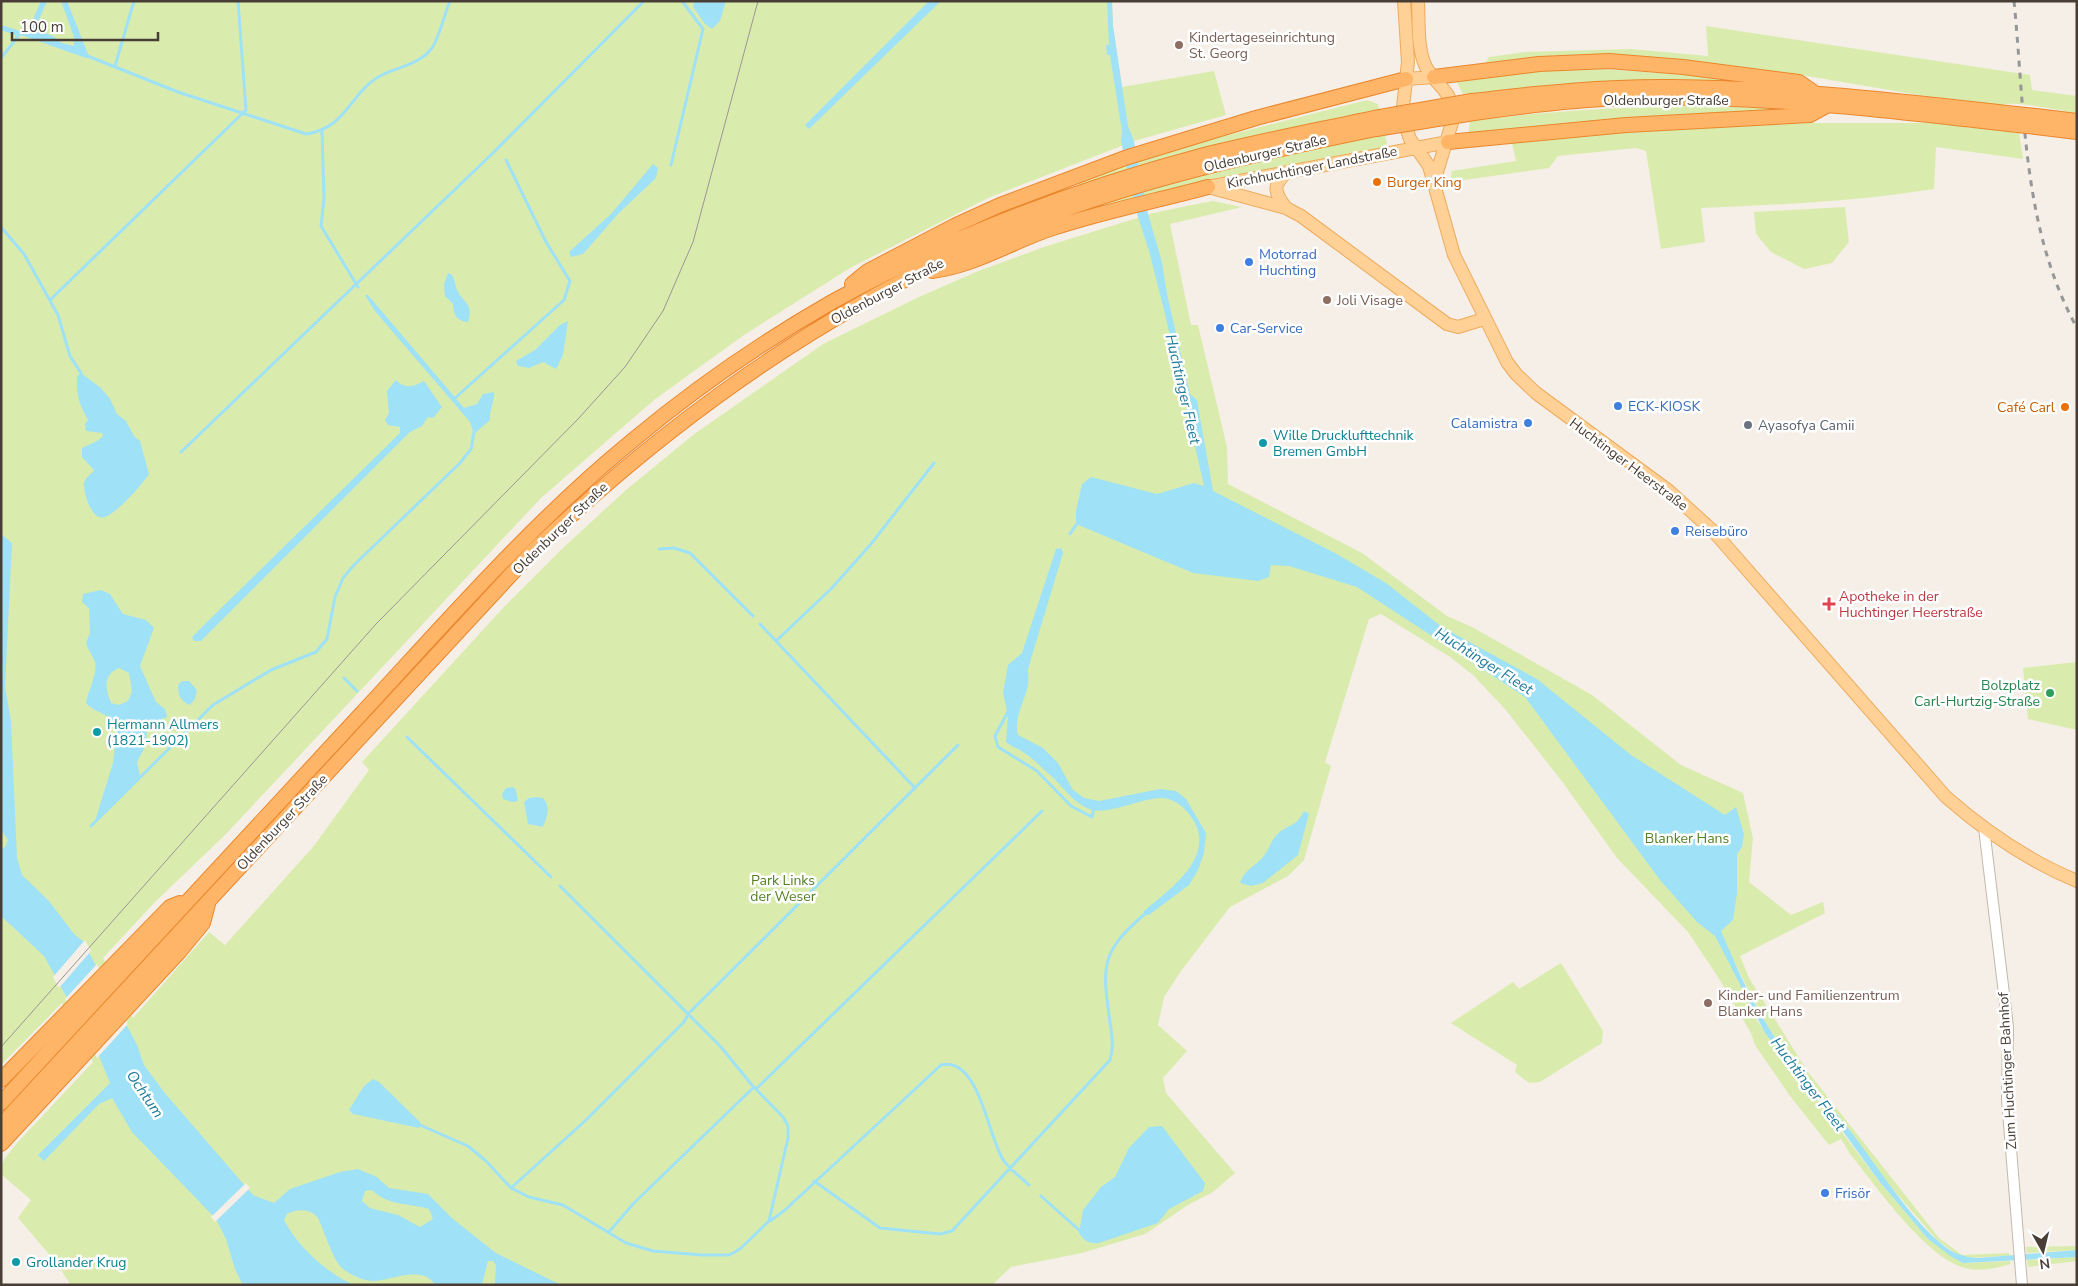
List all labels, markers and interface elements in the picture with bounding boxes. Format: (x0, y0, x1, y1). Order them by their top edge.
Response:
scale bar (12, 10, 159, 42)
text: 100 m (20, 17, 64, 37)
place label: Kindertageseinrichtung St. Georg (1189, 28, 1335, 63)
marker: Kindertageseinrichtung St. Georg (1173, 39, 1185, 51)
street label: Oldenburger Straße (1603, 91, 1729, 110)
street label: Oldenburger Straße (1202, 130, 1328, 177)
street label: Kirchhuchtinger Landstraße (1225, 142, 1399, 193)
place label: Burger King (1387, 173, 1462, 192)
marker: Burger King (1371, 176, 1383, 188)
place label: Motorrad Huchting (1259, 245, 1317, 280)
street label: Oldenburger Straße (827, 254, 947, 329)
marker: Motorrad Huchting (1243, 256, 1255, 268)
place label: Joli Visage (1336, 291, 1403, 310)
marker: Joli Visage (1321, 294, 1333, 306)
place label: Car-Service (1230, 319, 1303, 338)
marker: Car-Service (1214, 322, 1226, 334)
water label: Huchtinger Fleet (1161, 332, 1206, 447)
place label: ECK-KIOSK (1628, 397, 1700, 416)
place label: Café Carl (1997, 398, 2056, 417)
marker: ECK-KIOSK (1612, 400, 1624, 412)
marker: Café Carl (2059, 401, 2071, 413)
place label: Calamistra (1451, 414, 1518, 433)
street label: Huchtinger Heerstraße (1566, 414, 1692, 515)
place label: Ayasofya Camii (1758, 416, 1855, 435)
marker: Calamistra (1522, 417, 1534, 429)
marker: Ayasofya Camii (1742, 419, 1754, 431)
place label: Wille Drucklufttechnik Bremen GmbH (1273, 426, 1415, 461)
marker: Wille Drucklufttechnik Bremen GmbH (1257, 437, 1269, 449)
street label: Oldenburger Straße (509, 478, 612, 579)
place label: Reisebüro (1685, 522, 1748, 541)
marker: Reisebüro (1669, 525, 1681, 537)
place label: Apotheke in der Huchtinger Heerstraße (1839, 587, 1983, 622)
marker: Apotheke in der Huchtinger Heerstraße (1823, 598, 1835, 610)
water label: Huchtinger Fleet (1431, 623, 1538, 700)
place label: Bolzplatz Carl-Hurtzig-Straße (1914, 676, 2041, 711)
marker: Bolzplatz Carl-Hurtzig-Straße (2044, 687, 2056, 699)
place label: Hermann Allmers (1821-1902) (107, 715, 219, 750)
marker: Hermann Allmers (1821-1902) (91, 726, 103, 738)
street label: Oldenburger Straße (233, 770, 332, 875)
park label: Blanker Hans (1645, 829, 1730, 848)
park label: Park Links der Weser (750, 871, 816, 906)
place label: Kinder- und Familienzentrum Blanker Hans (1718, 986, 1900, 1021)
street label: Zum Huchtinger Bahnhof (1994, 991, 2021, 1150)
marker: Kinder- und Familienzentrum Blanker Hans (1702, 997, 1714, 1009)
water label: Huchtinger Fleet (1766, 1033, 1850, 1135)
water label: Ochtum (122, 1066, 168, 1122)
place label: Frisör (1835, 1184, 1870, 1203)
marker: Frisör (1819, 1187, 1831, 1199)
north arrow (2018, 1226, 2068, 1276)
place label: Grollander Krug (26, 1253, 127, 1272)
text: N (2038, 1253, 2051, 1274)
marker: Grollander Krug (10, 1256, 22, 1268)

